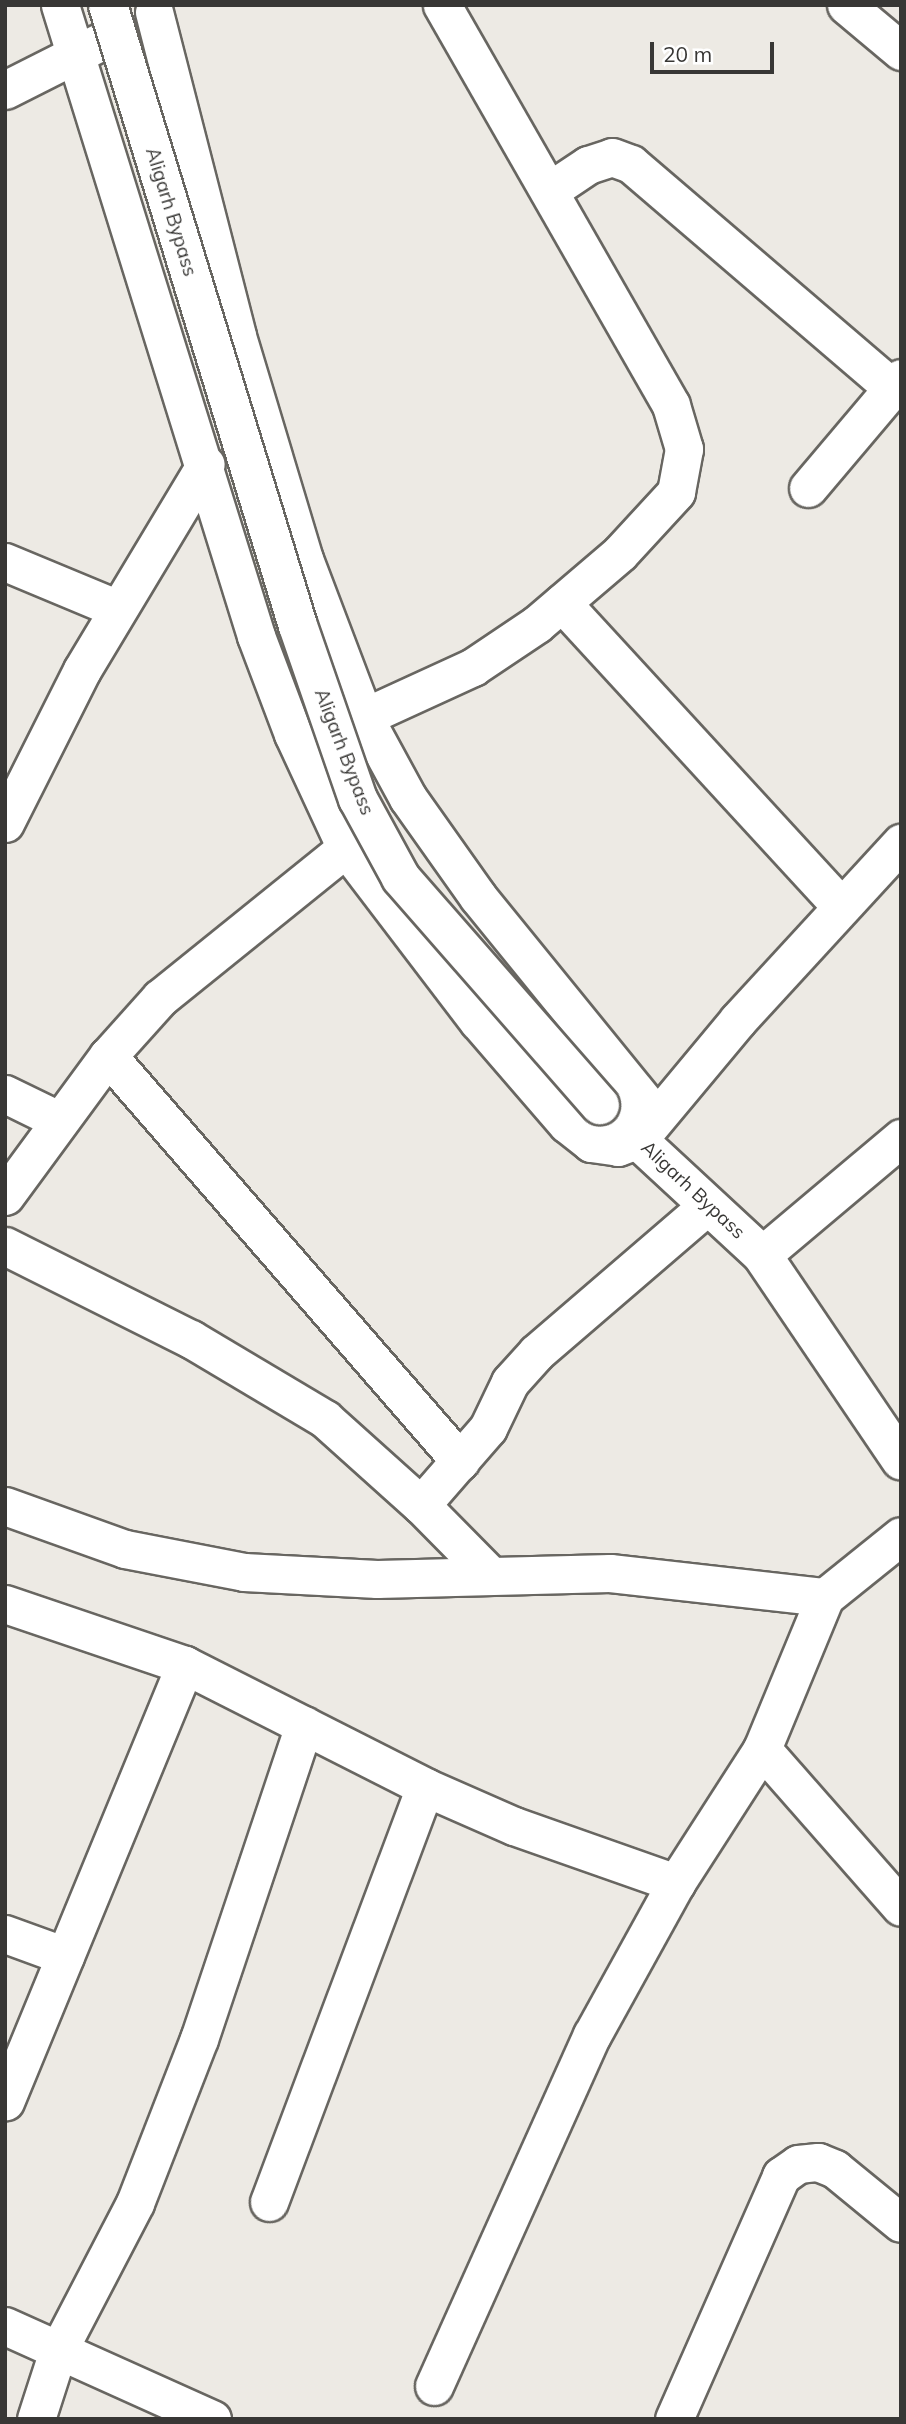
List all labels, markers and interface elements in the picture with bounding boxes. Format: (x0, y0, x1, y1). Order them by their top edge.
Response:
scale bar (654, 28, 778, 72)
text: 20 m (663, 41, 712, 67)
street label: Aligarh Bypass (141, 145, 201, 279)
street label: Aligarh Bypass (309, 686, 379, 818)
street label: Aligarh Bypass (636, 1136, 750, 1244)

